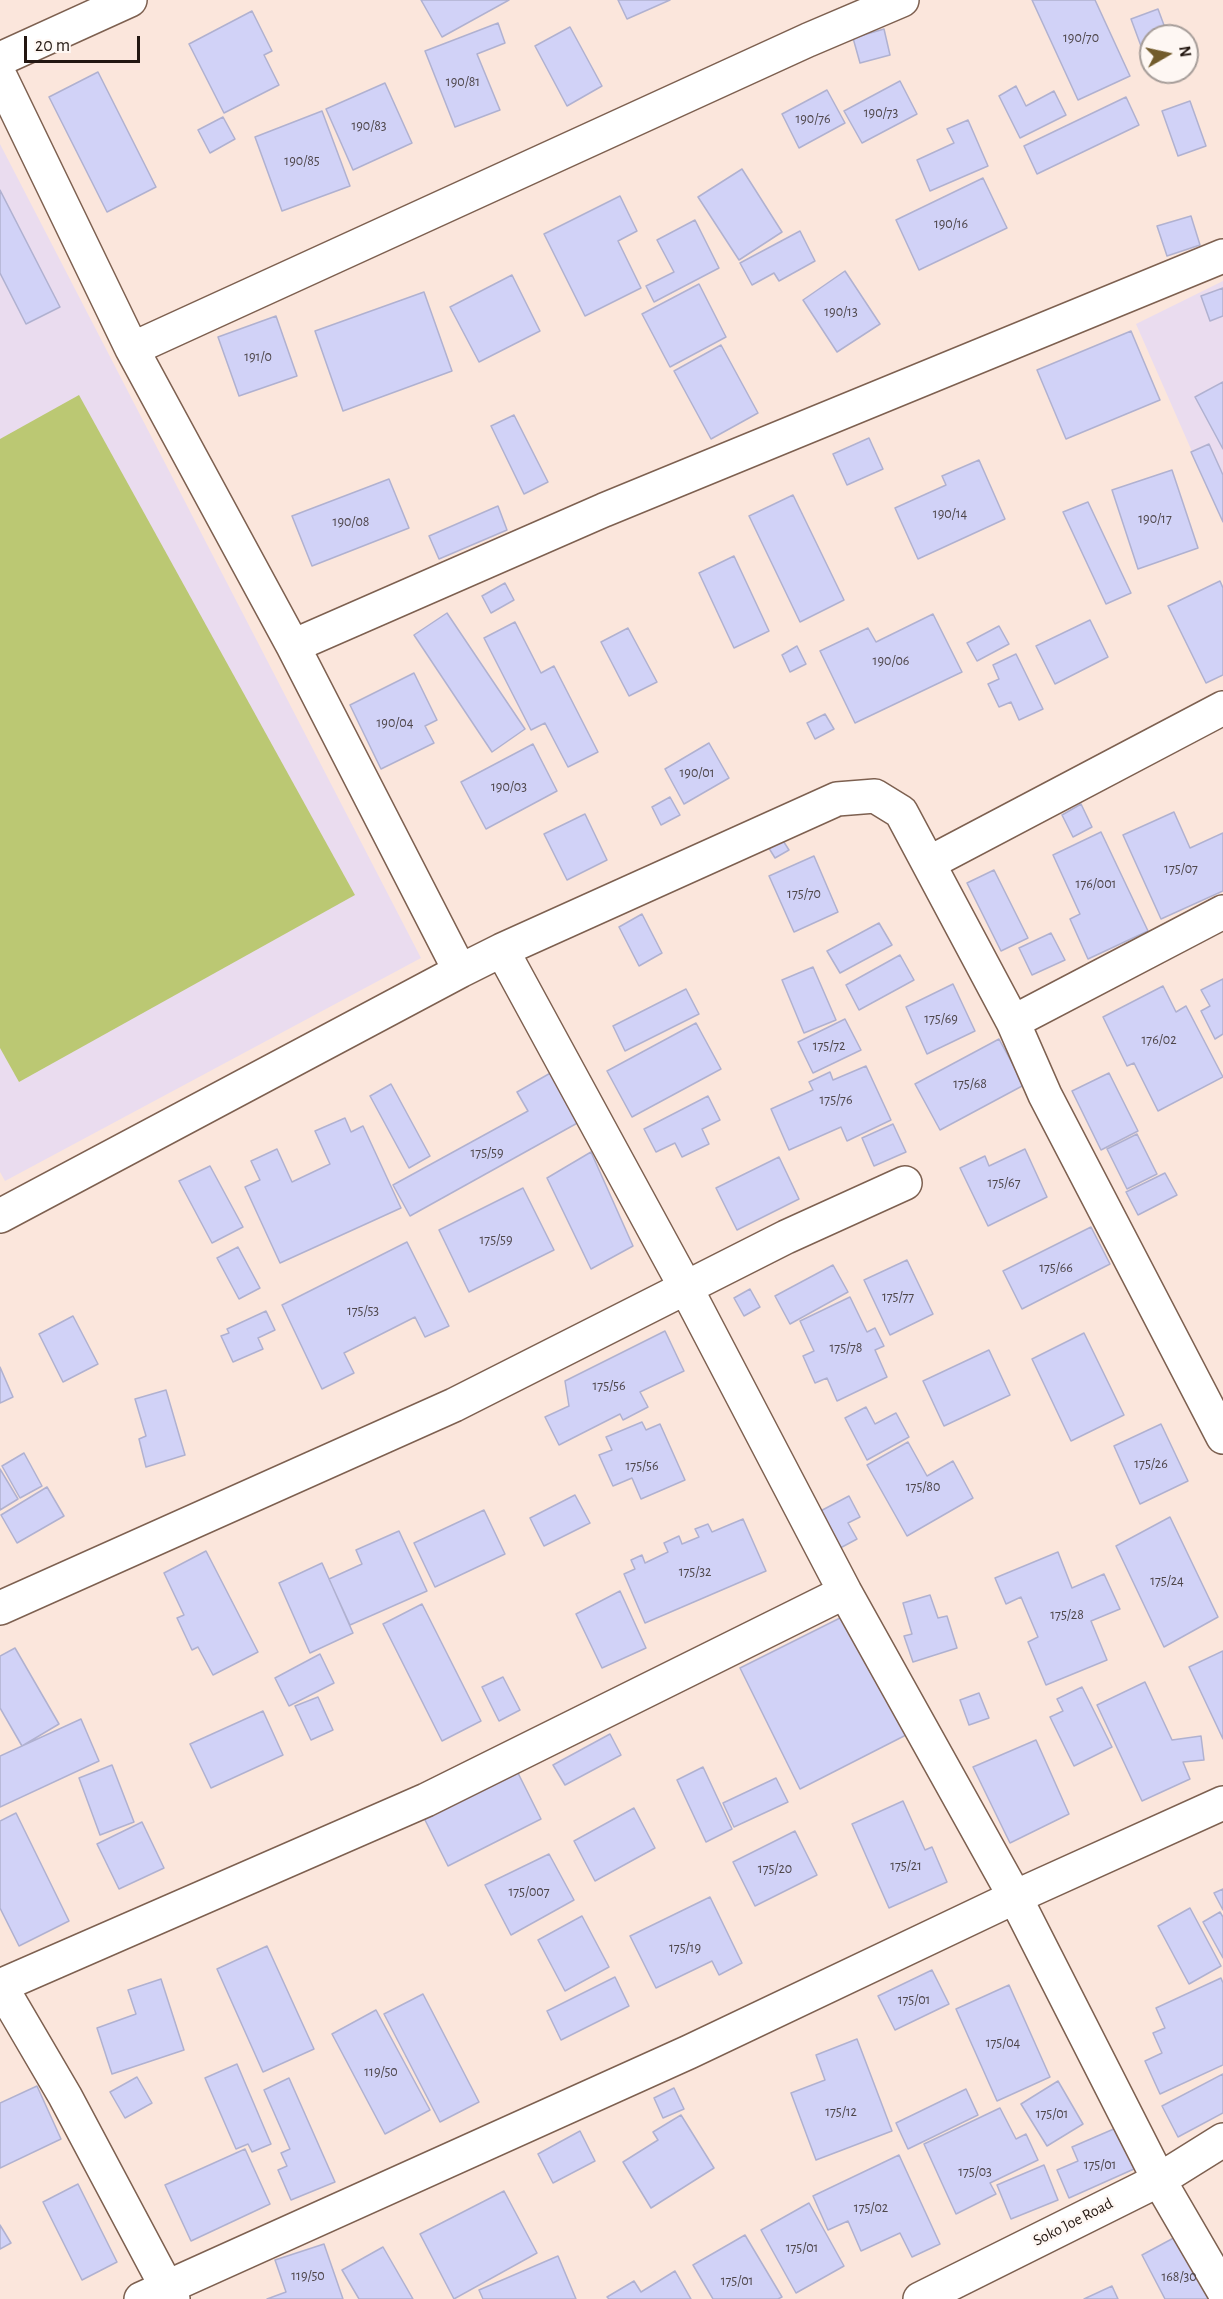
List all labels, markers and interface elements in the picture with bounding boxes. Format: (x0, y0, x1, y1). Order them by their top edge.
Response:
scale bar (27, 24, 142, 62)
north arrow (1139, 24, 1199, 84)
house number: 190/70 (1063, 30, 1099, 46)
text: 20 m (35, 37, 70, 55)
text: N (1176, 45, 1194, 58)
house number: 190/81 (446, 74, 480, 90)
house number: 190/73 (864, 105, 898, 121)
house number: 190/76 (795, 111, 831, 127)
house number: 190/83 (351, 118, 387, 134)
house number: 190/85 (284, 153, 320, 169)
house number: 190/16 (934, 216, 968, 232)
house number: 190/13 (824, 304, 858, 320)
house number: 191/0 (244, 349, 272, 365)
house number: 190/14 (933, 506, 967, 522)
house number: 190/17 (1138, 511, 1172, 527)
house number: 190/08 (333, 514, 369, 530)
house number: 190/06 (873, 653, 909, 669)
house number: 190/04 (377, 715, 413, 731)
house number: 190/01 (679, 765, 715, 781)
house number: 190/03 (491, 779, 527, 795)
house number: 175/07 (1164, 861, 1198, 877)
house number: 176/001 (1076, 876, 1116, 892)
house number: 175/70 (787, 886, 821, 902)
house number: 175/69 (924, 1011, 958, 1027)
house number: 176/02 (1141, 1032, 1177, 1048)
house number: 175/72 (813, 1038, 845, 1054)
house number: 175/68 (953, 1076, 987, 1092)
house number: 175/76 (820, 1092, 852, 1108)
house number: 175/59 (471, 1145, 503, 1161)
house number: 175/67 (988, 1175, 1020, 1191)
house number: 175/59 (480, 1232, 512, 1248)
house number: 175/66 (1039, 1260, 1073, 1276)
house number: 175/77 (882, 1289, 914, 1305)
house number: 175/53 (347, 1303, 379, 1319)
house number: 175/78 (830, 1340, 862, 1356)
house number: 175/56 (593, 1378, 625, 1394)
house number: 175/26 (1134, 1456, 1168, 1472)
house number: 175/56 (626, 1458, 658, 1474)
house number: 175/80 (906, 1479, 940, 1495)
house number: 175/32 (679, 1564, 711, 1580)
house number: 175/24 (1150, 1573, 1184, 1589)
house number: 175/28 (1050, 1607, 1084, 1623)
house number: 175/21 (890, 1858, 922, 1874)
house number: 175/20 (758, 1861, 792, 1877)
house number: 175/007 (508, 1884, 550, 1900)
house number: 175/19 (669, 1940, 701, 1956)
house number: 175/01 (898, 1992, 930, 2008)
house number: 175/04 (986, 2035, 1020, 2051)
house number: 119/50 (364, 2064, 398, 2080)
house number: 175/12 (825, 2104, 857, 2120)
house number: 175/01 (1036, 2106, 1068, 2122)
house number: 175/01 (1084, 2157, 1116, 2173)
house number: 175/03 (958, 2164, 992, 2180)
street label: Soko Joe Road (1030, 2194, 1116, 2250)
house number: 175/02 (854, 2200, 888, 2216)
house number: 175/01 (786, 2240, 818, 2256)
house number: 119/50 (291, 2268, 325, 2284)
house number: 168/30 (1161, 2269, 1197, 2285)
house number: 175/01 (721, 2273, 753, 2289)

